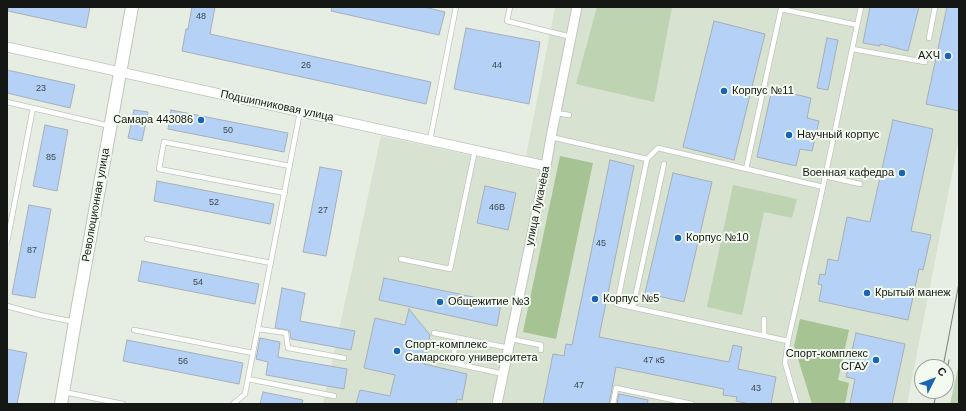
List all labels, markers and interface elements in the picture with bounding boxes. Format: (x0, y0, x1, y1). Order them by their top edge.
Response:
house number: 48 (196, 12, 206, 22)
place label: АХЧ (918, 49, 940, 63)
marker: АХЧ (943, 51, 953, 61)
house number: 26 (301, 61, 311, 71)
house number: 44 (492, 61, 502, 71)
house number: 23 (36, 84, 46, 94)
place label: Корпус №11 (732, 84, 794, 98)
marker: Корпус №11 (719, 86, 729, 96)
street label: Подшипниковая улица (219, 88, 335, 124)
place label: Самара 443086 (113, 113, 193, 127)
marker: Самара 443086 (196, 115, 206, 125)
house number: 50 (223, 126, 233, 136)
place label: Научный корпус (797, 128, 879, 142)
marker: Научный корпус (784, 130, 794, 140)
street label: Революционная улица (79, 147, 113, 263)
house number: 85 (46, 153, 56, 163)
street label: улица Лукачёва (523, 165, 553, 247)
place label: Военная кафедра (802, 166, 894, 180)
marker: Военная кафедра (897, 168, 907, 178)
house number: 52 (209, 198, 219, 208)
house number: 46В (489, 203, 505, 213)
house number: 27 (318, 206, 328, 216)
place label: Корпус №10 (686, 231, 749, 245)
marker: Корпус №10 (673, 233, 683, 243)
house number: 45 (596, 239, 606, 249)
house number: 87 (27, 246, 37, 256)
house number: 54 (193, 278, 203, 288)
place label: Крытый манеж (875, 286, 951, 300)
marker: Крытый манеж (862, 288, 872, 298)
place label: Корпус №5 (603, 292, 659, 306)
marker: Корпус №5 (590, 294, 600, 304)
place label: Общежитие №3 (448, 295, 530, 309)
marker: Общежитие №3 (435, 297, 445, 307)
place label: Спорт-комплекс Самарского университета (405, 338, 537, 364)
marker: Спорт-комплекс Самарского университета (392, 346, 402, 356)
place label: Спорт-комплекс СГАУ (786, 347, 868, 373)
marker: Спорт-комплекс СГАУ (871, 355, 881, 365)
house number: 47 к5 (643, 356, 665, 366)
house number: 56 (178, 357, 188, 367)
north arrow (914, 359, 954, 399)
text: С (935, 365, 949, 379)
house number: 47 (574, 381, 584, 391)
house number: 43 (751, 384, 761, 394)

